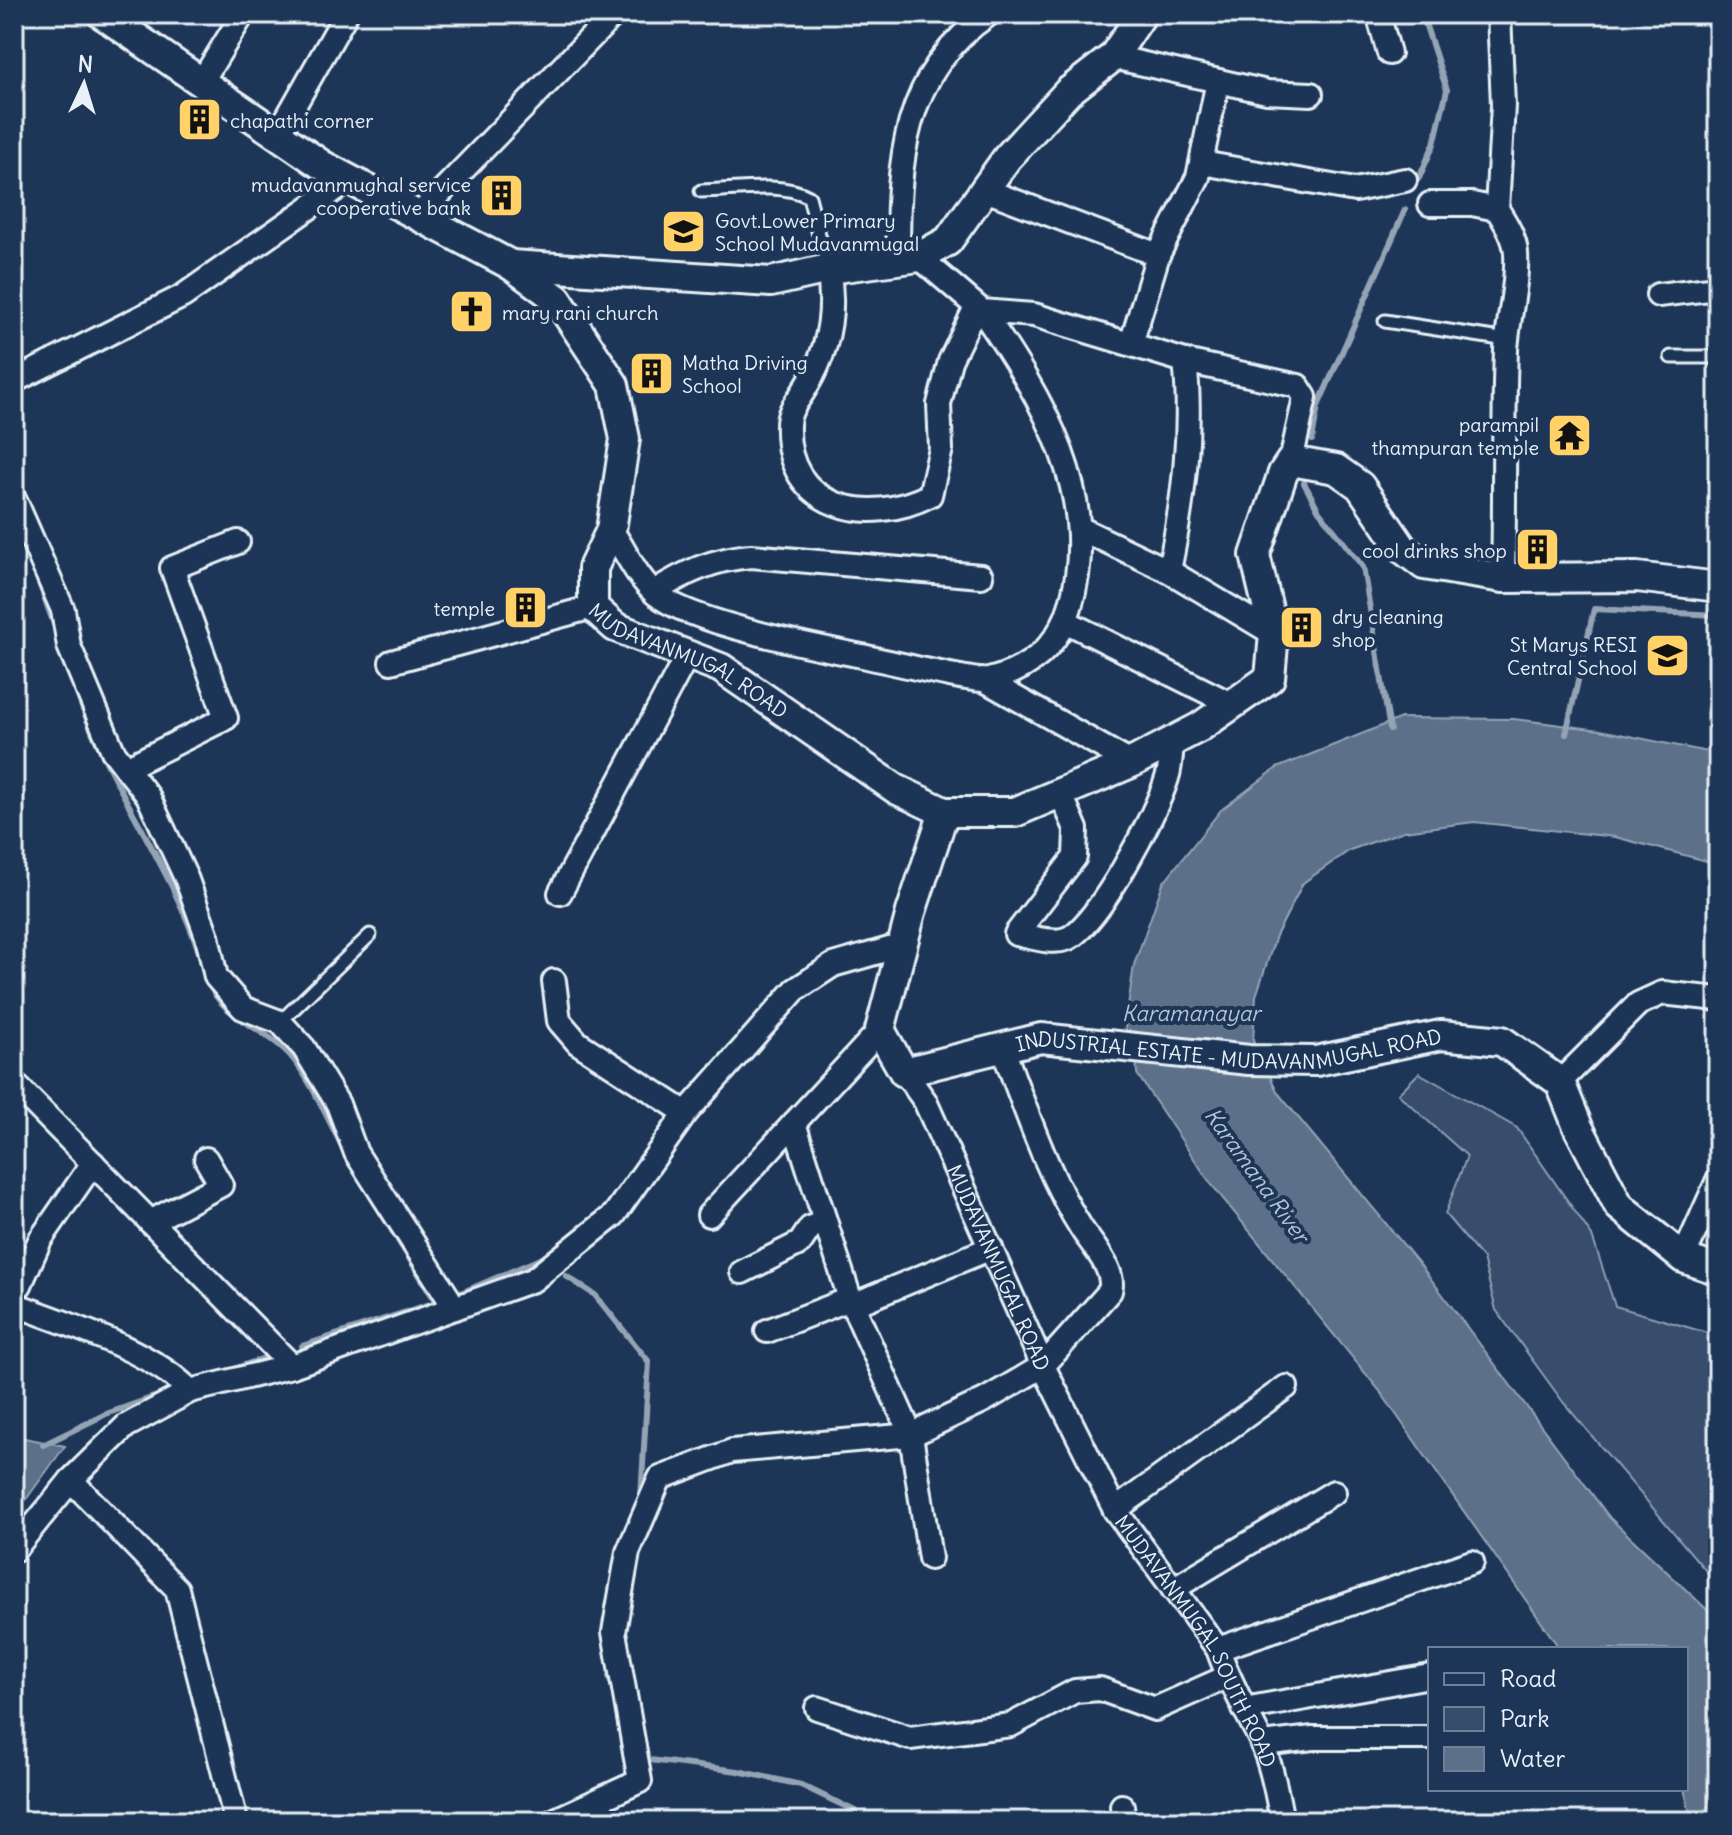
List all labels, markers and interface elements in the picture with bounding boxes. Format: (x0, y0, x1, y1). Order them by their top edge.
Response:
north arrow (44, 44, 124, 124)
text: N (77, 50, 94, 79)
building icon: chapathi corner (175, 96, 223, 144)
place label: chapathi corner (230, 108, 373, 133)
building icon: mudavanmughal service cooperative bank (478, 171, 526, 219)
place label: mudavanmughal service cooperative bank (251, 172, 471, 220)
school or university icon: Govt.Lower Primary School Mudavanmugal (660, 208, 708, 256)
place label: Govt.Lower Primary School Mudavanmugal (715, 208, 919, 256)
church icon: mary rani church (447, 288, 495, 336)
place label: mary rani church (502, 300, 658, 325)
building icon: Matha Driving School (627, 349, 675, 397)
place label: Matha Driving School (682, 350, 808, 398)
temple icon: parampil thampuran temple (1546, 411, 1594, 459)
place label: parampil thampuran temple (1371, 412, 1539, 460)
building icon: cool drinks shop (1514, 526, 1562, 574)
place label: cool drinks shop (1362, 538, 1507, 563)
building icon: temple (502, 584, 550, 632)
place label: temple (434, 596, 495, 621)
street label: MUDAVANMUGAL ROAD (584, 597, 793, 723)
building icon: dry cleaning shop (1277, 604, 1325, 652)
place label: dry cleaning shop (1332, 604, 1444, 652)
school or university icon: St Marys RESI Central School (1644, 631, 1692, 679)
place label: St Marys RESI Central School (1507, 632, 1637, 680)
water label: Karamanayar (1122, 999, 1263, 1027)
street label: INDUSTRIAL ESTATE - MUDAVANMUGAL ROAD (1013, 1023, 1444, 1073)
water label: Karamana River (1199, 1102, 1317, 1250)
street label: MUDAVANMUGAL ROAD (942, 1161, 1056, 1374)
street label: MUDAVANMUGAL SOUTH ROAD (1110, 1510, 1282, 1770)
legend (1428, 1647, 1688, 1791)
text: Road (1500, 1663, 1556, 1693)
text: Park (1500, 1703, 1550, 1733)
text: Water (1500, 1743, 1565, 1773)

